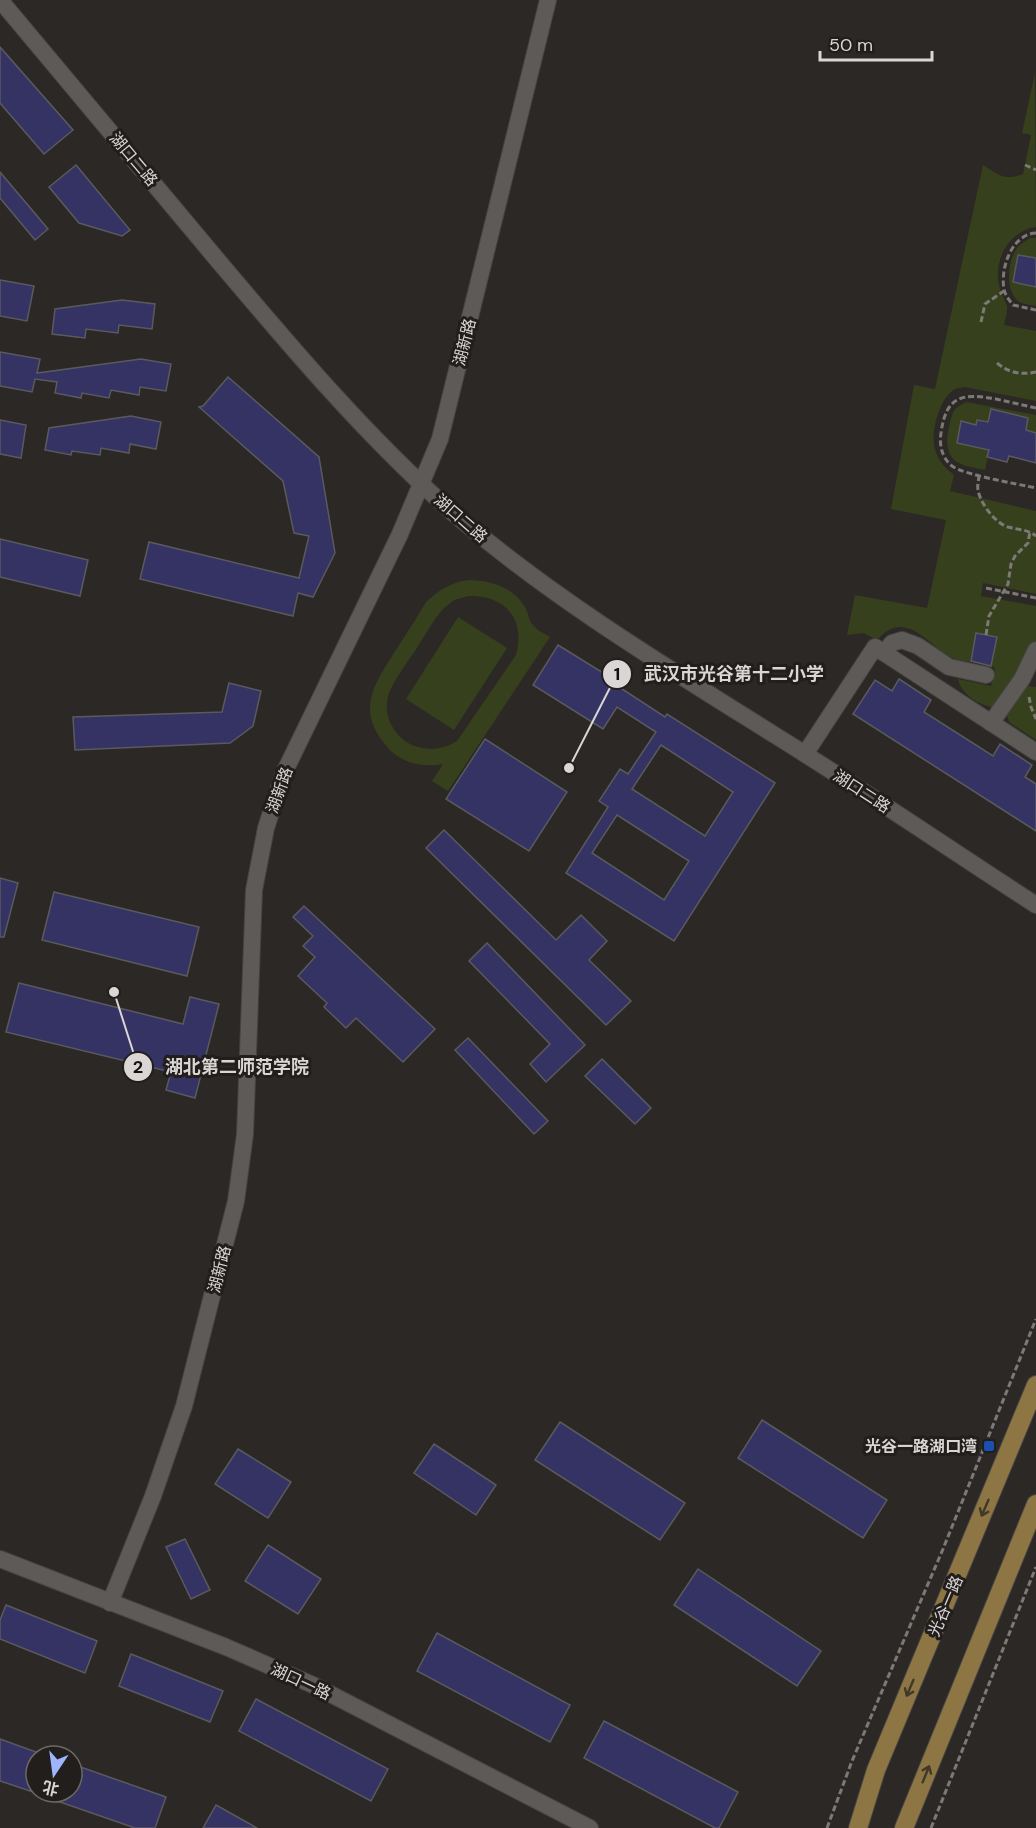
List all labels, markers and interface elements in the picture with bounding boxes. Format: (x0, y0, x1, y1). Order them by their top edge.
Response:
scale bar (820, 24, 932, 62)
text: 50 m (829, 33, 873, 57)
street label: 湖口二路 (105, 128, 162, 191)
street label: 湖新路 (448, 316, 480, 368)
street label: 湖口二路 (430, 489, 492, 547)
callout: 武汉市光谷第十二小学 (602, 656, 836, 692)
text: 1 (614, 662, 620, 686)
text: 武汉市光谷第十二小学 (644, 662, 824, 686)
street label: 湖新路 (261, 764, 298, 816)
street label: 湖口二路 (829, 765, 894, 818)
callout: 湖北第二师范学院 (123, 1049, 321, 1085)
text: 2 (133, 1055, 143, 1079)
text: 湖北第二师范学院 (165, 1055, 309, 1079)
street label: 湖新路 (203, 1243, 235, 1295)
place label: 光谷一路湖口湾 (865, 1436, 977, 1457)
marker: 光谷一路湖口湾 (982, 1439, 996, 1453)
one-way arrow (979, 1499, 990, 1517)
street label: 光谷一路 (923, 1573, 968, 1640)
street label: 湖口一路 (267, 1658, 334, 1704)
one-way arrow (904, 1679, 915, 1697)
north arrow (24, 1744, 84, 1804)
one-way arrow (921, 1765, 932, 1784)
text: 北 (41, 1776, 61, 1800)

